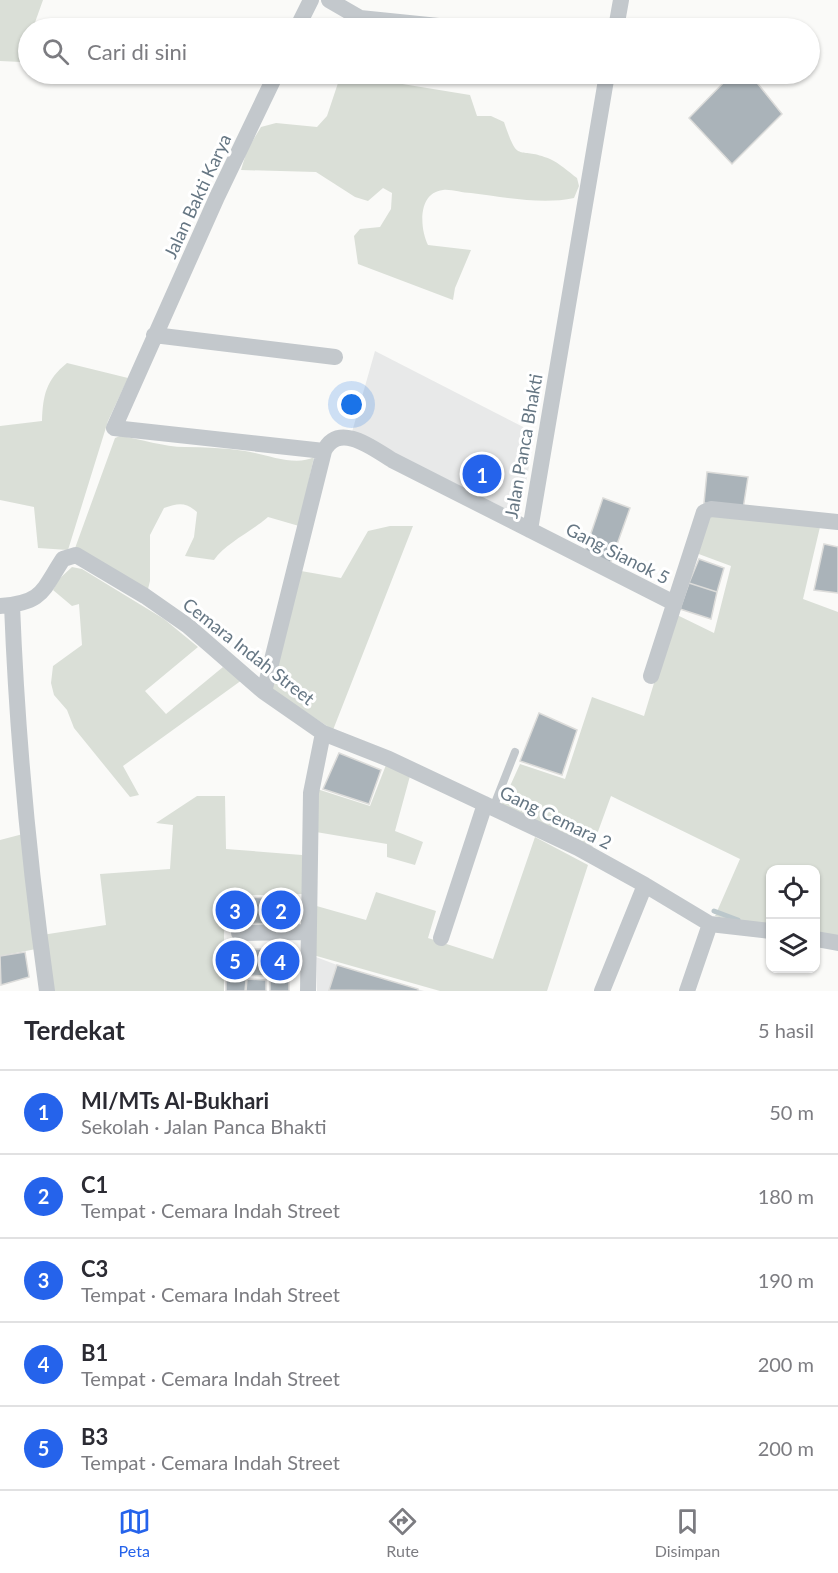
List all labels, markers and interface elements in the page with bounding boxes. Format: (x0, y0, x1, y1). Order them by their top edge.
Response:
search box (18, 18, 820, 84)
icon: search (39, 35, 72, 68)
text: Cari di sini (87, 38, 187, 65)
street label: Jalan Bakti Karya (159, 130, 235, 262)
street label: Jalan Panca Bhakti (499, 372, 547, 520)
your location (337, 390, 366, 419)
pin: 1 (462, 452, 502, 496)
street label: Gang Sianok 5 (562, 517, 674, 589)
street label: Cemara Indah Street (179, 593, 320, 710)
street label: Gang Cemara 2 (497, 780, 615, 854)
map controls (766, 865, 820, 973)
button: locate (766, 865, 820, 919)
pin: 3 (216, 888, 254, 932)
pin: 2 (262, 888, 300, 932)
button: layers (766, 919, 820, 973)
pin: 5 (216, 938, 254, 982)
pin: 4 (260, 938, 300, 984)
text: Terdekat (24, 1014, 125, 1046)
text: 5 hasil (758, 1018, 814, 1042)
text: MI/MTs Al-Bukhari (81, 1087, 269, 1114)
text: 1 (38, 1100, 49, 1124)
text: 50 m (769, 1100, 814, 1124)
text: Sekolah · Jalan Panca Bhakti (81, 1114, 327, 1138)
text: C1 (81, 1171, 108, 1198)
text: 2 (38, 1184, 49, 1208)
text: 180 m (758, 1184, 814, 1208)
text: Tempat · Cemara Indah Street (81, 1198, 340, 1222)
text: C3 (81, 1255, 108, 1282)
text: 3 (38, 1268, 49, 1292)
text: 190 m (758, 1268, 814, 1292)
text: Tempat · Cemara Indah Street (81, 1282, 340, 1306)
text: B1 (81, 1339, 108, 1366)
text: 4 (38, 1352, 49, 1376)
text: 200 m (758, 1352, 814, 1376)
text: Tempat · Cemara Indah Street (81, 1366, 340, 1390)
text: B3 (81, 1423, 108, 1450)
text: 5 (38, 1436, 49, 1460)
text: 200 m (758, 1436, 814, 1460)
text: Tempat · Cemara Indah Street (81, 1450, 340, 1474)
tab: Peta (118, 1505, 151, 1560)
tab: Rute (386, 1505, 419, 1560)
tab: Disimpan (655, 1505, 720, 1560)

